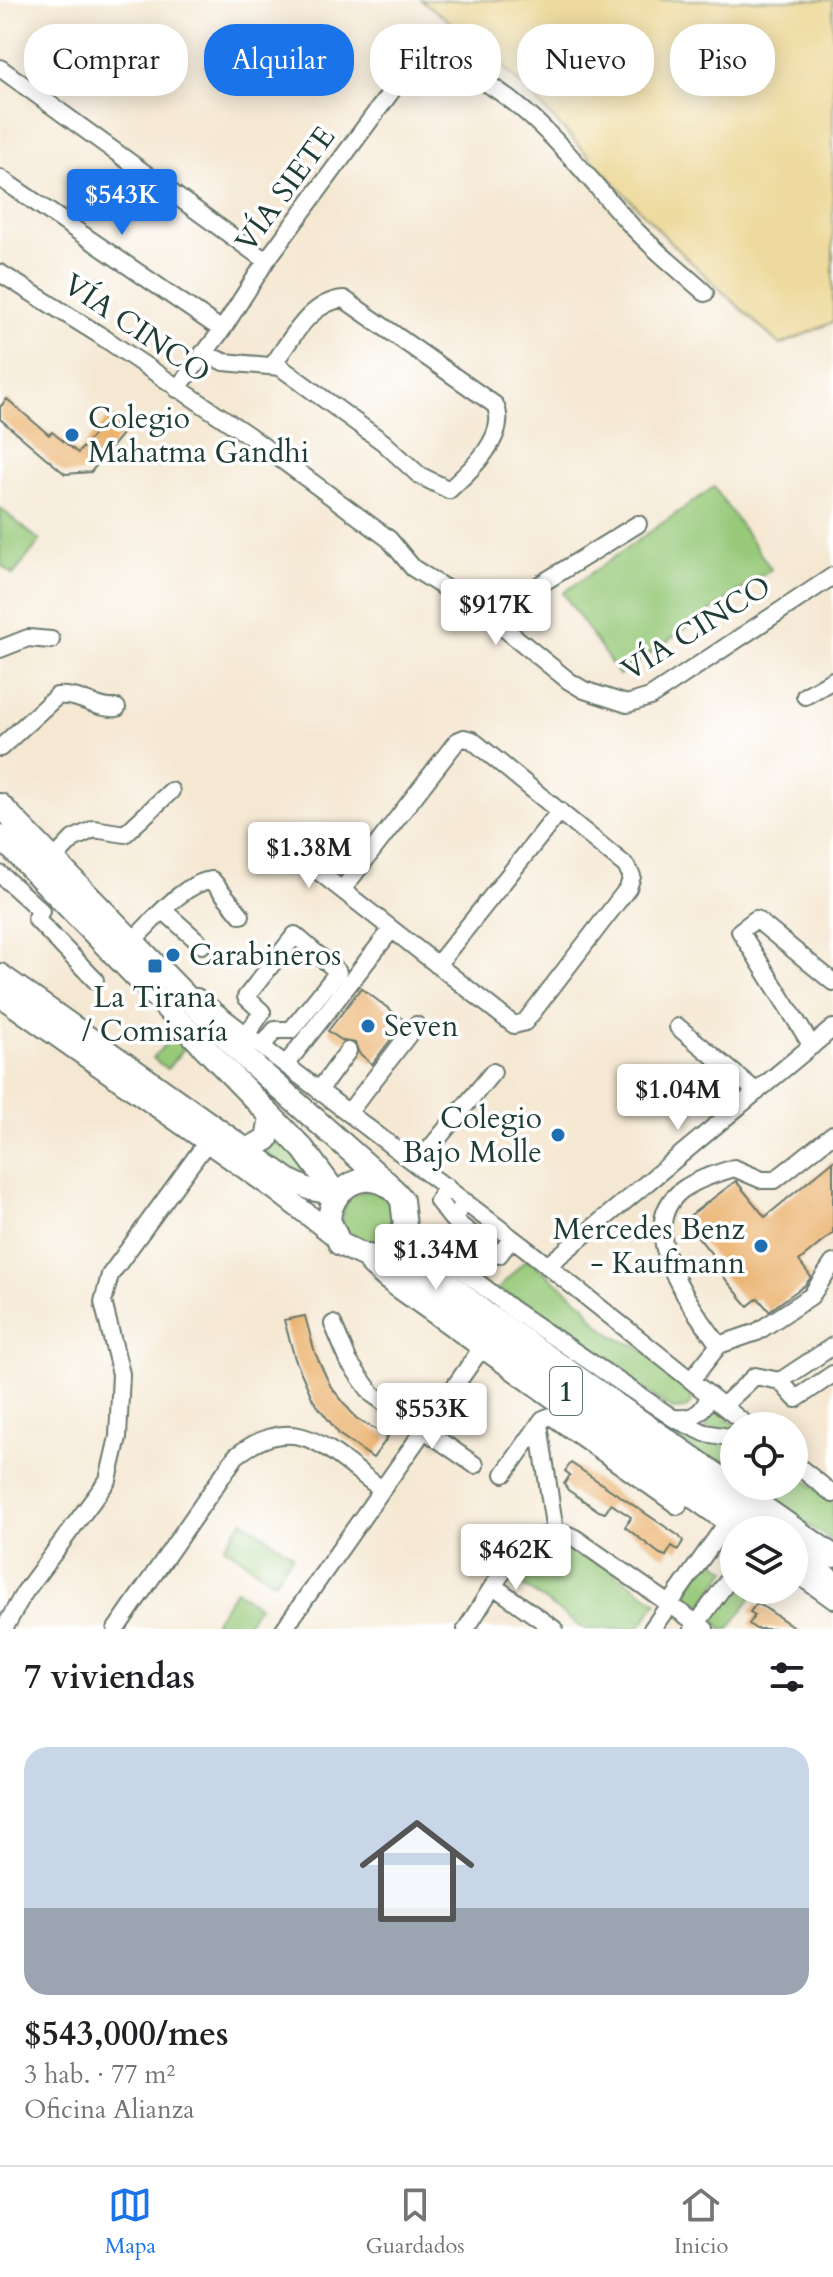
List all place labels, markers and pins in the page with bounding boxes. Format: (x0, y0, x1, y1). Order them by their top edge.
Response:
pin: $543K (66, 169, 178, 237)
place label: Colegio Mahatma Gandhi (88, 398, 309, 473)
marker: Colegio Mahatma Gandhi (63, 426, 81, 444)
pin: $917K (440, 579, 552, 647)
pin: $1.38M (244, 822, 374, 890)
place label: Carabineros (189, 935, 341, 976)
marker: Carabineros (164, 946, 182, 964)
marker: La Tirana / Comisaría (146, 957, 164, 975)
place label: La Tirana / Comisaría (82, 977, 228, 1052)
place label: Seven (384, 1006, 459, 1047)
marker: Seven (359, 1017, 377, 1035)
pin: $1.04M (613, 1064, 743, 1132)
place label: Colegio Bajo Molle (403, 1098, 542, 1173)
marker: Colegio Bajo Molle (549, 1126, 567, 1144)
place label: Mercedes Benz - Kaufmann (553, 1209, 746, 1284)
pin: $1.34M (371, 1224, 501, 1292)
marker: Mercedes Benz - Kaufmann (752, 1237, 770, 1255)
pin: $553K (376, 1383, 488, 1451)
pin: $462K (460, 1524, 572, 1592)

